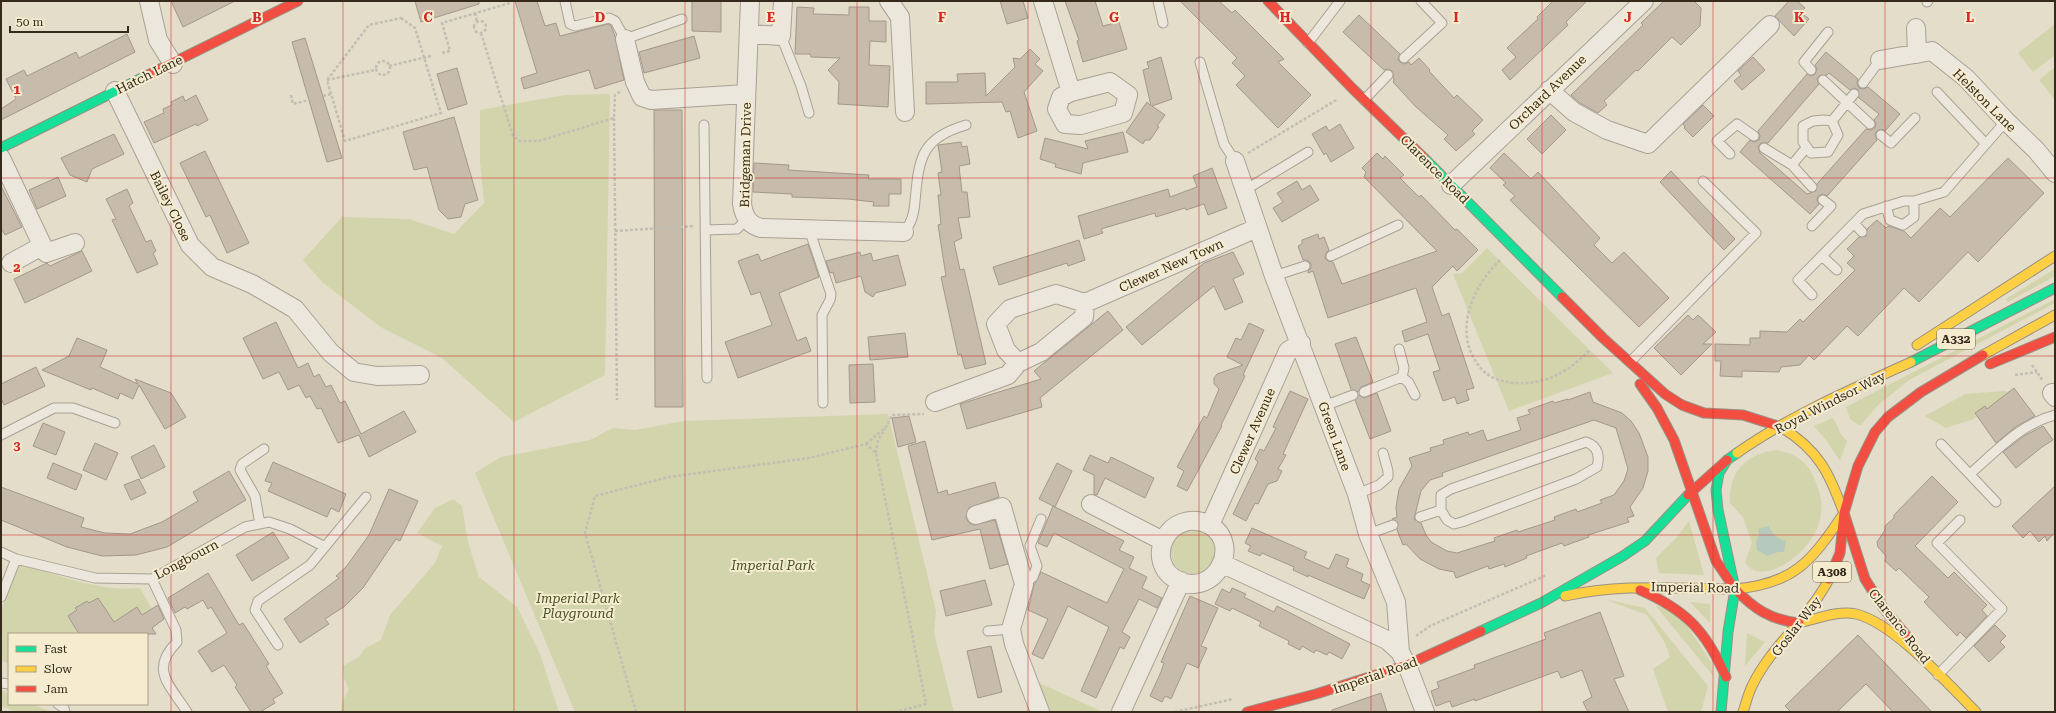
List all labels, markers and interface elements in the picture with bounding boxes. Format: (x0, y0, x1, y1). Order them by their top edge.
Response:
scale bar (10, 8, 128, 34)
text: B (252, 10, 262, 25)
text: C (423, 10, 433, 25)
text: D (595, 10, 605, 25)
text: E (767, 10, 775, 25)
text: F (938, 10, 946, 25)
text: G (1109, 10, 1119, 25)
text: H (1280, 10, 1291, 25)
text: I (1453, 10, 1459, 25)
text: J (1624, 10, 1632, 25)
text: K (1794, 10, 1805, 25)
text: L (1966, 10, 1974, 25)
text: 50 m (16, 15, 43, 29)
street label: Hatch Lane (114, 52, 185, 97)
street label: Orchard Avenue (1506, 52, 1589, 133)
street label: Helston Lane (1950, 66, 2019, 135)
text: 1 (13, 82, 21, 97)
street label: Bridgeman Drive (737, 102, 754, 208)
street label: Clarence Road (1397, 132, 1473, 207)
street label: Bailey Close (147, 169, 194, 244)
street label: Clewer New Town (1117, 235, 1226, 295)
text: 2 (13, 260, 21, 275)
road number: A332 (1937, 329, 1975, 349)
street label: Royal Windsor Way (1772, 368, 1888, 437)
street label: Clewer Avenue (1227, 386, 1278, 477)
street label: Green Lane (1315, 400, 1354, 473)
text: 3 (13, 438, 21, 453)
street label: Longbourn (152, 536, 221, 583)
park label: Imperial Park (730, 558, 816, 573)
road number: A308 (1813, 562, 1851, 582)
street label: Imperial Road (1651, 579, 1740, 596)
street label: Clarence Road (1866, 586, 1934, 667)
park label: Imperial Park Playground (535, 591, 621, 621)
street label: Goslar Way (1769, 593, 1824, 659)
legend (8, 633, 148, 705)
text: Fast (44, 642, 68, 656)
street label: Imperial Road (1331, 654, 1420, 697)
text: Slow (44, 662, 72, 676)
text: Jam (44, 682, 68, 696)

